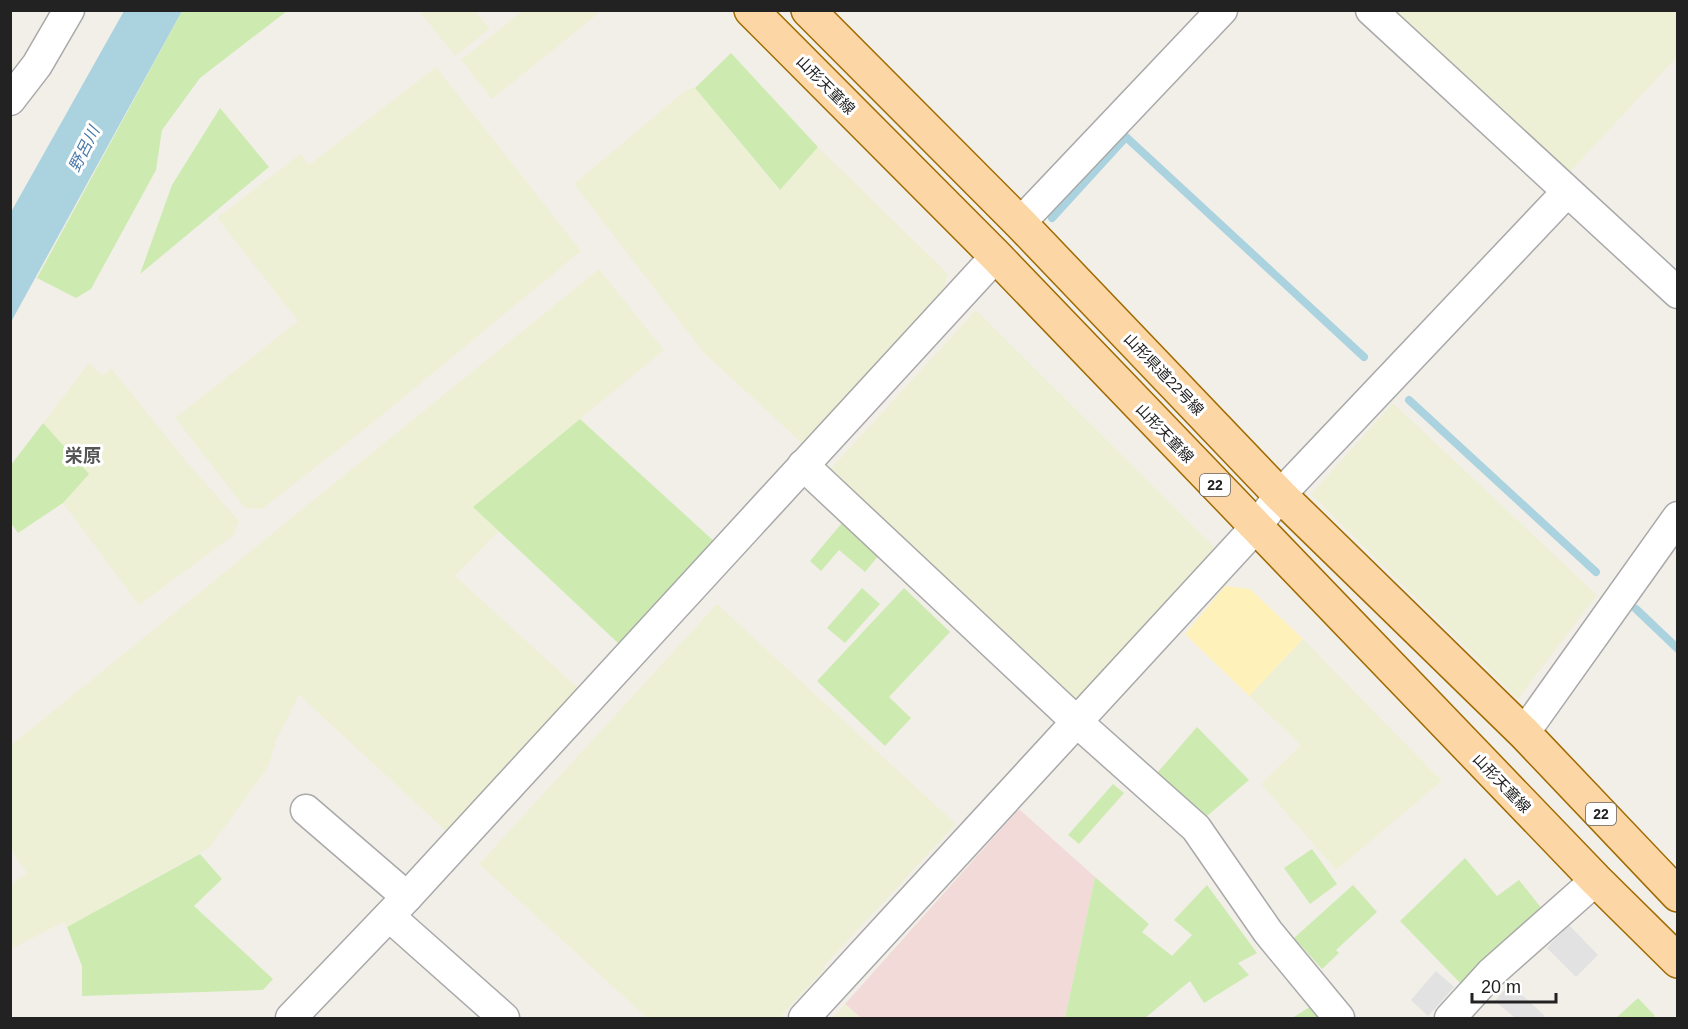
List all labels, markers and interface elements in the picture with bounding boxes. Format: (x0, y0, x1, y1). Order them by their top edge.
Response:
street label: 山形天童線 (793, 52, 859, 118)
water label: 野呂川 (66, 122, 103, 174)
street label: 山形県道22号線 (1121, 330, 1207, 418)
street label: 山形天童線 (1133, 400, 1197, 466)
district label: 栄原 (65, 446, 101, 466)
road number: 22 (1200, 474, 1230, 496)
street label: 山形天童線 (1470, 750, 1534, 816)
road number: 22 (1586, 803, 1616, 825)
scale bar (1472, 966, 1556, 1004)
text: 20 m (1481, 977, 1521, 997)

